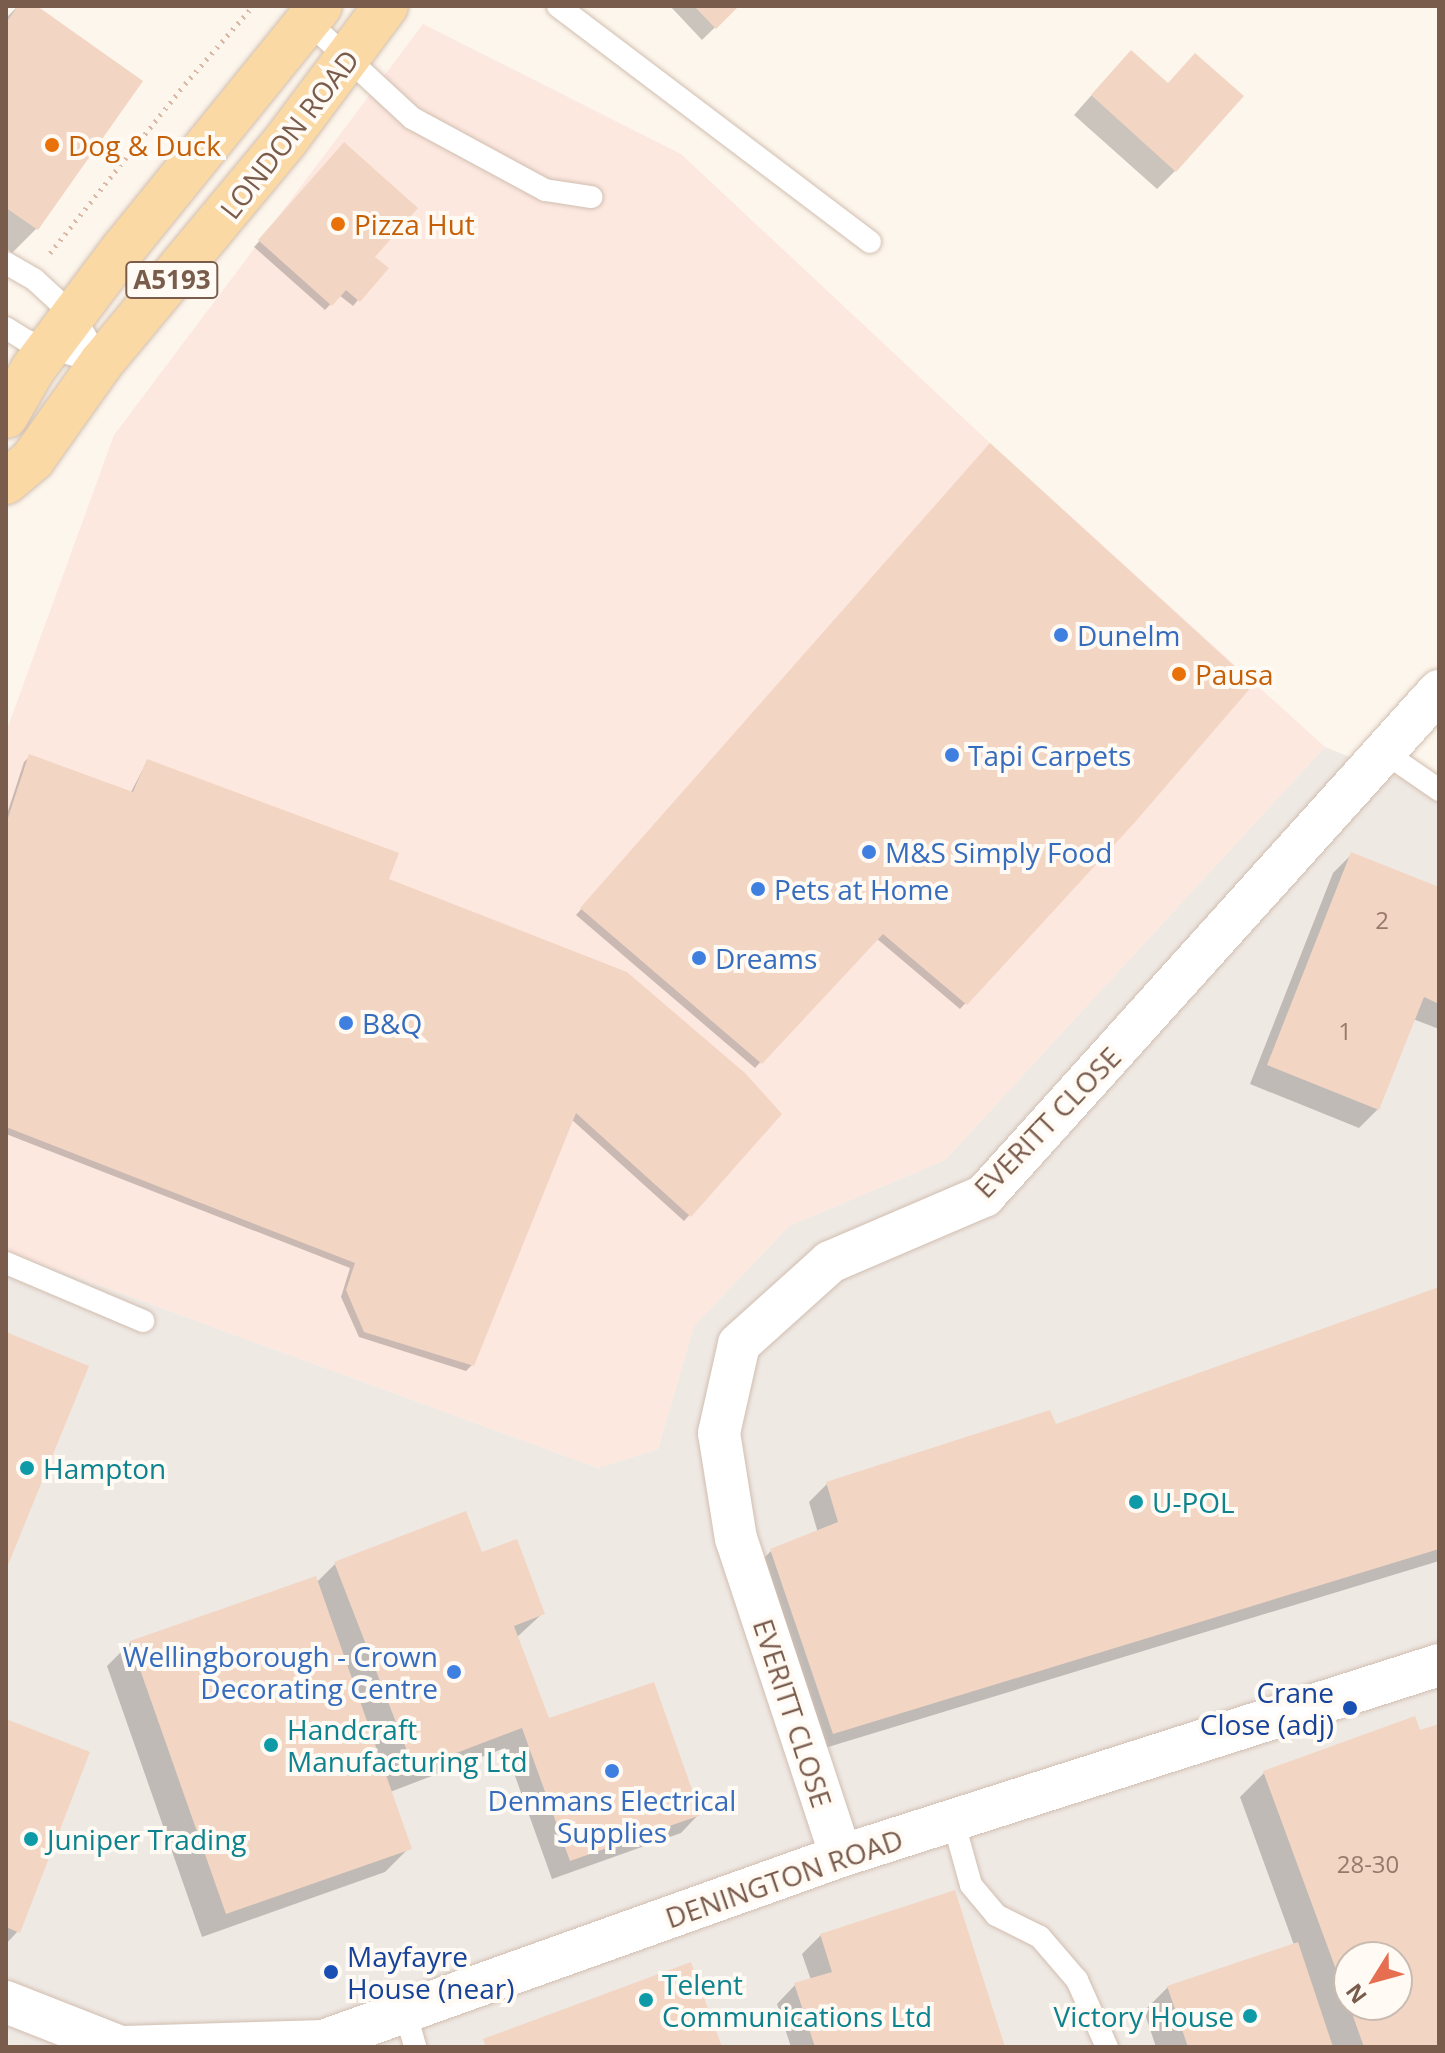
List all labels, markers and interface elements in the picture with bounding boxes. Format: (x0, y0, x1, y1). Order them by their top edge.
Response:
street label: LONDON ROAD (213, 43, 365, 225)
place label: Dog & Duck (68, 128, 221, 162)
marker: Dog & Duck (43, 136, 61, 154)
place label: Pizza Hut (354, 207, 475, 241)
marker: Pizza Hut (329, 215, 347, 233)
road number: A5193 (124, 258, 220, 302)
place label: Dunelm (1077, 618, 1180, 652)
marker: Dunelm (1052, 626, 1070, 644)
place label: Pausa (1195, 657, 1273, 691)
marker: Pausa (1170, 665, 1188, 683)
place label: Tapi Carpets (968, 738, 1131, 772)
marker: Tapi Carpets (943, 746, 961, 764)
place label: M&S Simply Food (885, 835, 1112, 869)
marker: M&S Simply Food (860, 843, 878, 861)
place label: Pets at Home (774, 872, 949, 906)
marker: Pets at Home (749, 880, 767, 898)
house number: 2 (1375, 906, 1389, 934)
place label: Dreams (715, 941, 817, 975)
marker: Dreams (690, 949, 708, 967)
place label: B&Q (362, 1006, 422, 1040)
marker: B&Q (337, 1014, 355, 1032)
house number: 1 (1338, 1017, 1352, 1045)
street label: EVERITT CLOSE (967, 1040, 1127, 1204)
place label: Hampton (43, 1451, 166, 1485)
marker: Hampton (18, 1459, 36, 1477)
place label: U-POL (1152, 1485, 1235, 1519)
marker: U-POL (1127, 1493, 1145, 1511)
street label: EVERITT CLOSE (747, 1615, 839, 1811)
place label: Wellingborough - Crown Decorating Centre (123, 1639, 438, 1705)
marker: Wellingborough - Crown Decorating Centre (445, 1663, 463, 1681)
place label: Crane Close (adj) (1200, 1675, 1334, 1741)
marker: Crane Close (adj) (1341, 1699, 1359, 1717)
place label: Handcraft Manufacturing Ltd (287, 1712, 528, 1778)
marker: Handcraft Manufacturing Ltd (262, 1736, 280, 1754)
marker: Denmans Electrical Supplies (603, 1762, 621, 1780)
place label: Denmans Electrical Supplies (488, 1783, 736, 1849)
place label: Juniper Trading (47, 1822, 246, 1856)
street label: DENINGTON ROAD (661, 1822, 907, 1934)
marker: Juniper Trading (22, 1830, 40, 1848)
house number: 28-30 (1337, 1850, 1399, 1878)
place label: Mayfayre House (near) (347, 1939, 514, 2005)
north arrow (1333, 1941, 1413, 2021)
marker: Mayfayre House (near) (322, 1963, 340, 1981)
place label: Telent Communications Ltd (662, 1967, 932, 2033)
text: N (1338, 1978, 1373, 2010)
marker: Telent Communications Ltd (637, 1991, 655, 2009)
place label: Victory House (1054, 1999, 1234, 2033)
marker: Victory House (1241, 2007, 1259, 2025)

